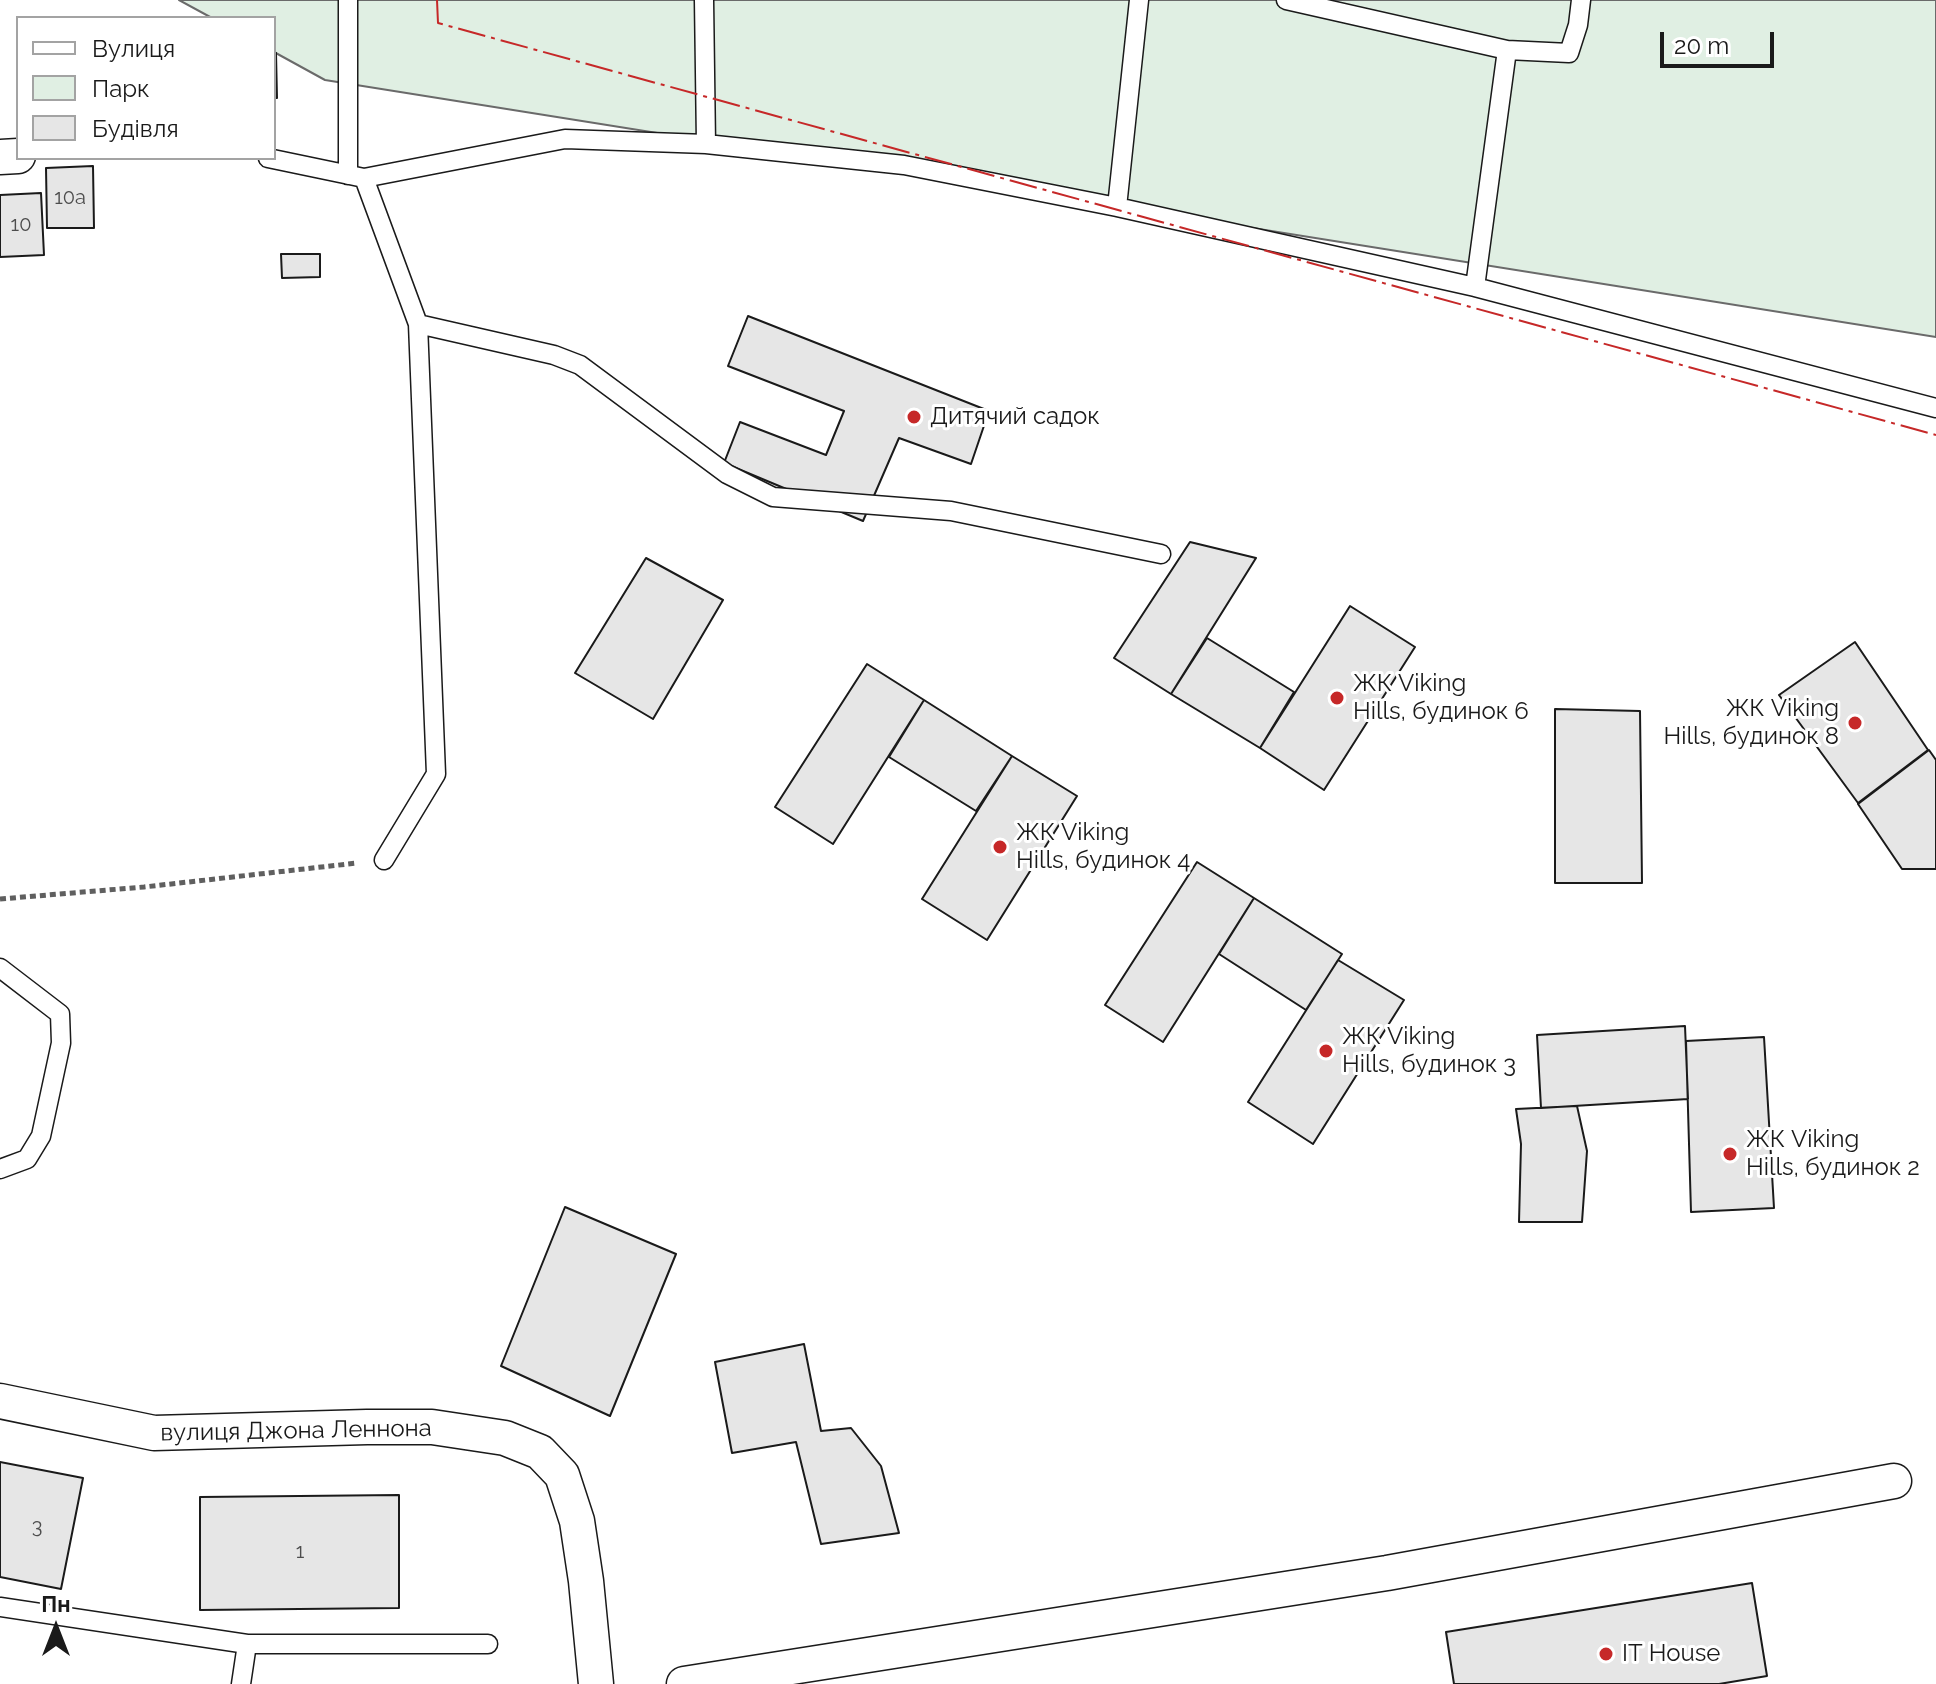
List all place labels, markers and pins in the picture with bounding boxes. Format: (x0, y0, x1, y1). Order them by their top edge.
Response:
place label: Дитячий садок (930, 403, 1100, 431)
marker: Дитячий садок (905, 408, 923, 426)
place label: ЖК Viking Hills, будинок 6 (1353, 670, 1529, 726)
marker: ЖК Viking Hills, будинок 6 (1328, 689, 1346, 707)
place label: ЖК Viking Hills, будинок 8 (1663, 695, 1839, 751)
marker: ЖК Viking Hills, будинок 8 (1846, 714, 1864, 732)
place label: ЖК Viking Hills, будинок 4 (1016, 819, 1190, 875)
marker: ЖК Viking Hills, будинок 4 (991, 838, 1009, 856)
place label: ЖК Viking Hills, будинок 3 (1342, 1023, 1516, 1079)
marker: ЖК Viking Hills, будинок 3 (1317, 1042, 1335, 1060)
place label: ЖК Viking Hills, будинок 2 (1746, 1126, 1920, 1182)
marker: ЖК Viking Hills, будинок 2 (1721, 1145, 1739, 1163)
place label: IT House (1622, 1640, 1720, 1668)
marker: IT House (1597, 1645, 1615, 1663)

